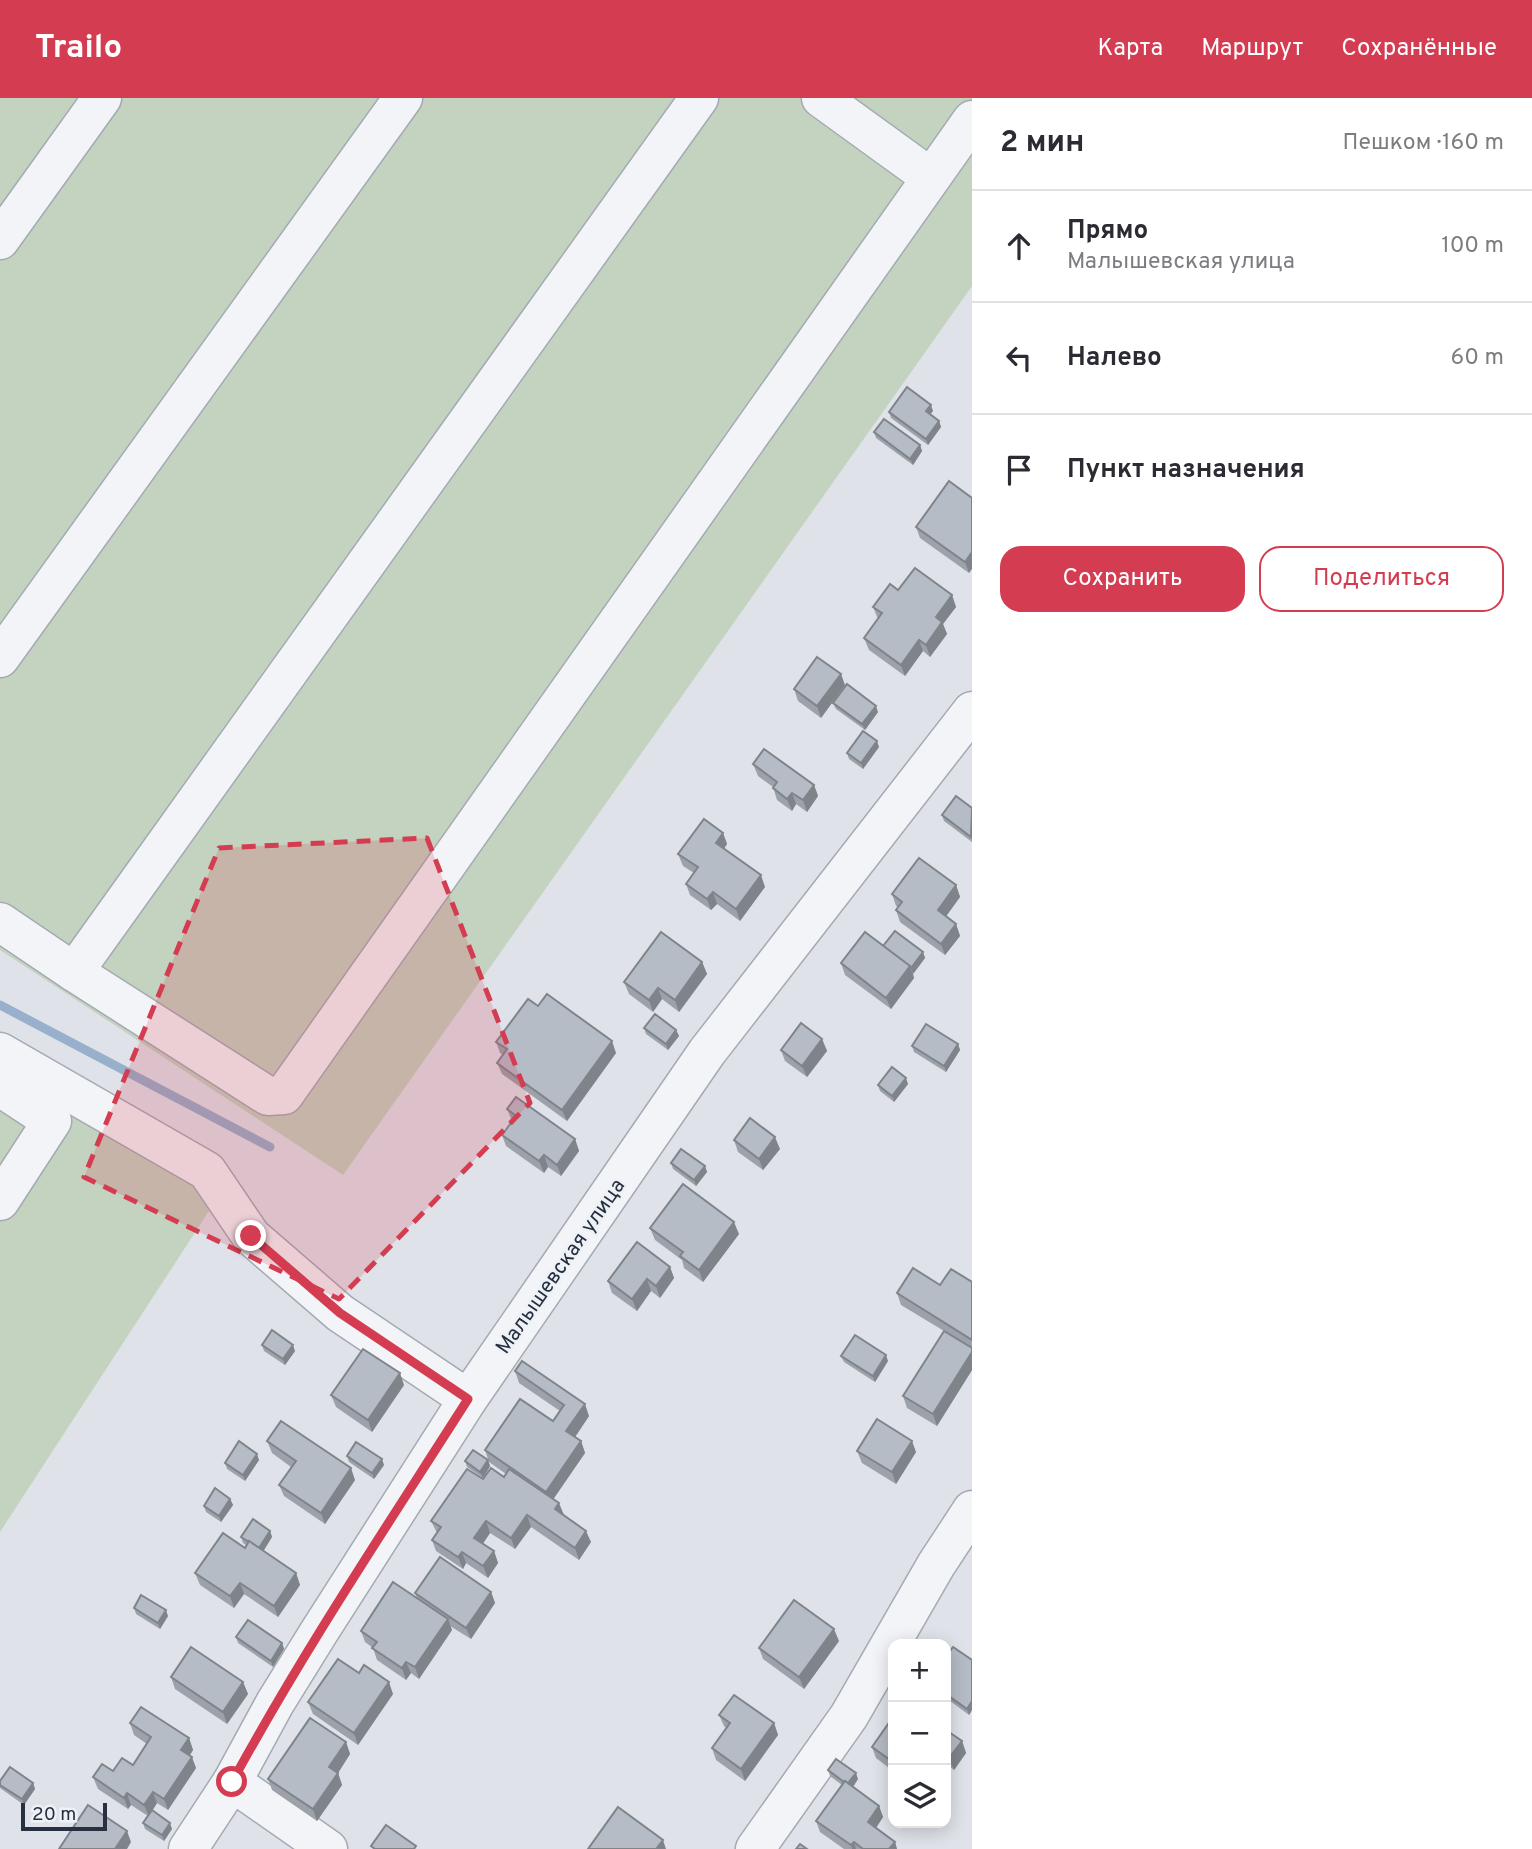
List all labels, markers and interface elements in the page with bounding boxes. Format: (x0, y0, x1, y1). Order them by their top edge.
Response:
text: Trailo (35, 28, 122, 70)
text: Карта (1097, 34, 1163, 64)
text: Маршрут (1201, 34, 1303, 64)
text: Сохранённые (1341, 34, 1497, 64)
text: 2 мин (1000, 125, 1084, 162)
text: Пешком · 160 m (1343, 129, 1504, 158)
text: Прямо (1067, 215, 1148, 248)
icon: ahead (1000, 227, 1038, 265)
text: 100 m (1441, 232, 1504, 261)
text: Малышевская улица (1067, 248, 1295, 277)
icon: left (1000, 339, 1038, 377)
text: Налево (1067, 342, 1162, 375)
text: 60 m (1451, 344, 1504, 373)
icon: arrive (1000, 451, 1038, 489)
text: Пункт назначения (1067, 454, 1305, 487)
button: Сохранить (1000, 546, 1245, 612)
button: Поделиться (1259, 546, 1504, 612)
street label: Малышевская улица (491, 1174, 632, 1360)
route end (235, 1220, 266, 1251)
map controls (888, 1639, 951, 1828)
button: + (888, 1639, 951, 1702)
button: − (888, 1702, 951, 1765)
button: layers (888, 1765, 951, 1828)
route start (216, 1766, 247, 1797)
scale bar (21, 1800, 107, 1832)
text: 20 m (32, 1803, 76, 1827)

